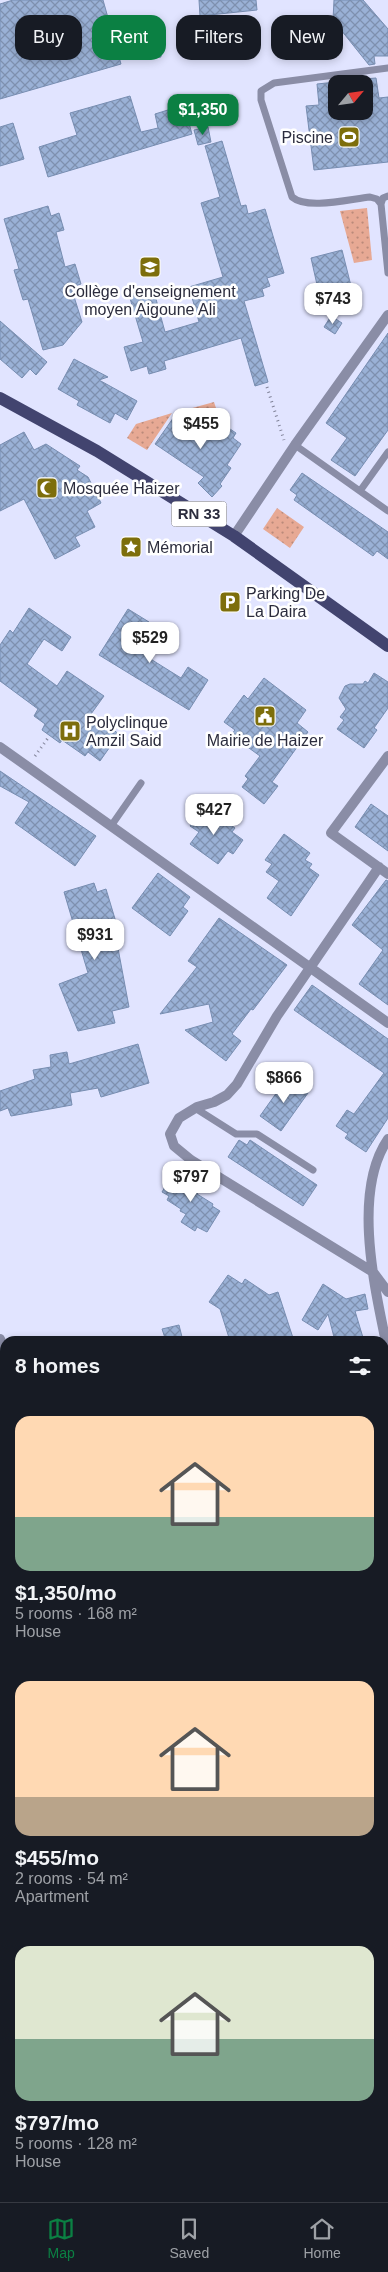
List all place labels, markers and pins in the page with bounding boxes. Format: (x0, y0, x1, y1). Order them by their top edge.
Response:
pin: $1,350 (162, 94, 244, 136)
sports icon: Piscine (337, 125, 361, 149)
place label: Piscine (281, 129, 333, 146)
school or university icon: Collège d'enseignement moyen Aigoune Ali (138, 255, 162, 279)
pin: $743 (303, 282, 363, 325)
place label: Collège d'enseignement moyen Aigoune Ali (64, 283, 236, 318)
pin: $455 (171, 408, 231, 450)
mosque icon: Mosquée Haizer (35, 476, 59, 500)
place label: Mosquée Haizer (63, 480, 180, 497)
place icon: Mémorial (119, 535, 143, 559)
place label: Mémorial (147, 539, 213, 556)
place label: Parking De La Daira (246, 585, 325, 620)
parking icon: Parking De La Daira (218, 590, 242, 614)
pin: $529 (120, 622, 180, 664)
public building icon: Mairie de Haizer (253, 704, 277, 728)
place label: Polyclinque Amzil Said (86, 714, 168, 749)
hospital icon: Polyclinque Amzil Said (58, 719, 82, 743)
place label: Mairie de Haizer (207, 732, 324, 749)
pin: $427 (184, 794, 244, 836)
pin: $931 (65, 918, 125, 961)
pin: $866 (254, 1062, 314, 1104)
pin: $797 (161, 1160, 221, 1203)

